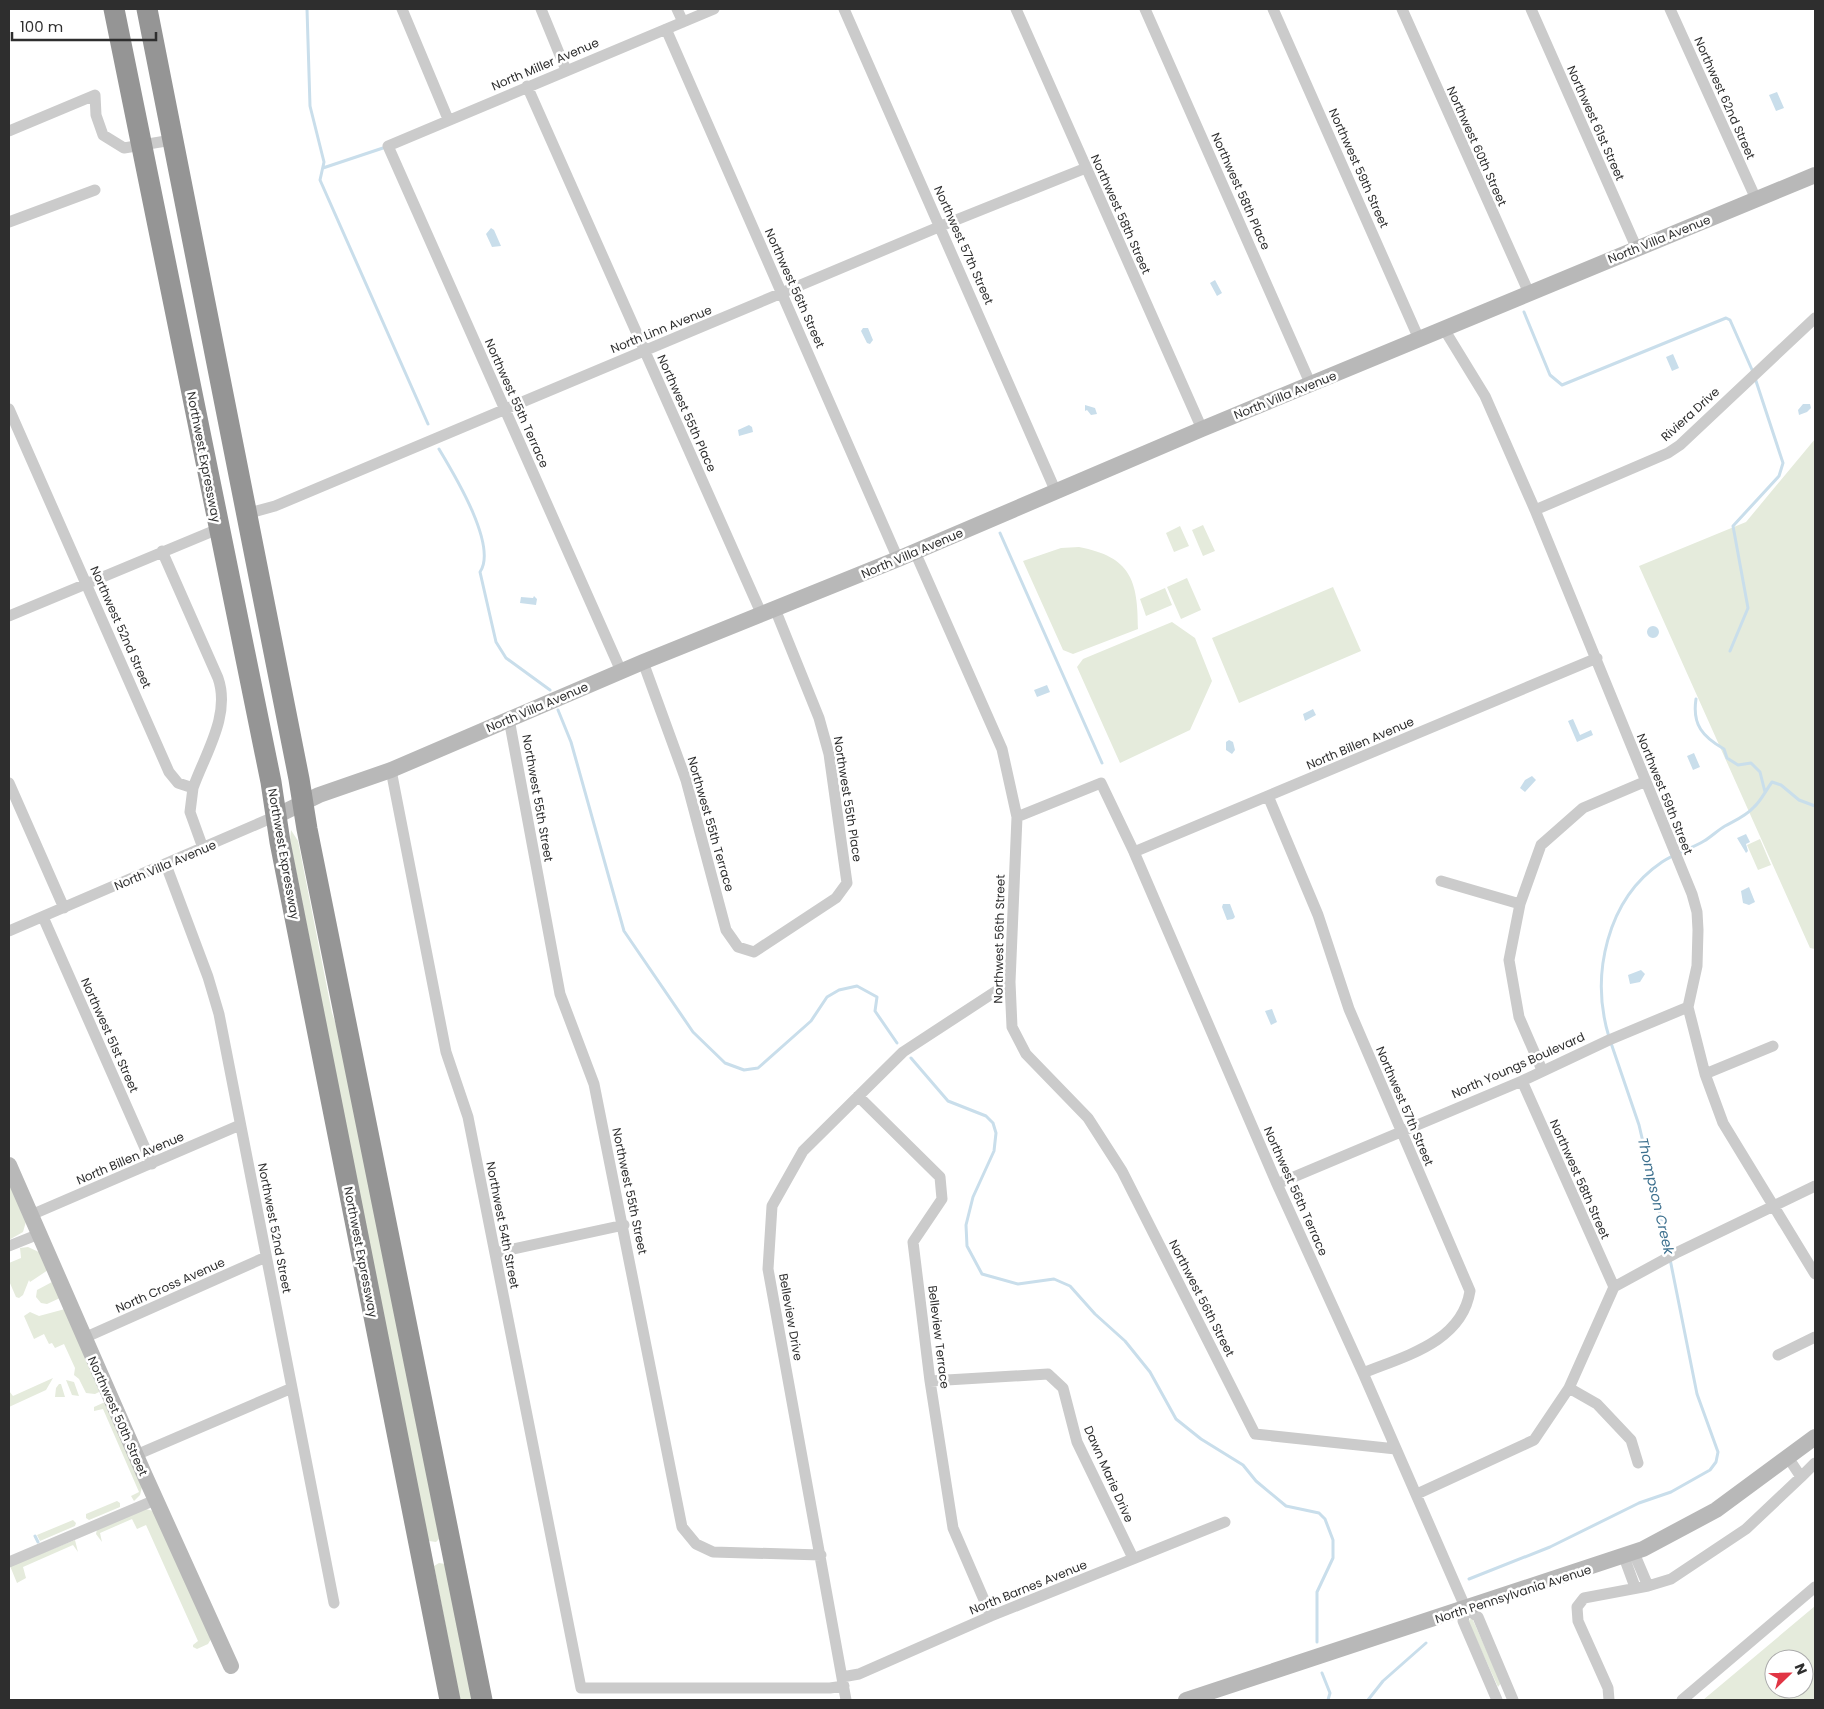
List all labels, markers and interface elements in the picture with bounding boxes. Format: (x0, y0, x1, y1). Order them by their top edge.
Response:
scale bar (12, 10, 156, 42)
text: 100 m (20, 16, 63, 37)
street label: North Miller Avenue (489, 34, 601, 94)
street label: Northwest 62nd Street (1690, 34, 1760, 162)
street label: Northwest 61st Street (1563, 63, 1629, 183)
street label: Northwest 60th Street (1443, 83, 1511, 209)
street label: Northwest 59th Street (1325, 106, 1393, 230)
street label: Northwest 58th Place (1207, 130, 1275, 252)
street label: Northwest 58th Street (1087, 151, 1155, 277)
street label: Northwest 57th Street (930, 183, 998, 307)
street label: North Villa Avenue (1605, 211, 1713, 267)
street label: Northwest 56th Street (761, 225, 829, 351)
street label: North Linn Avenue (608, 301, 714, 357)
street label: Northwest 55th Terrace (481, 336, 553, 470)
street label: Northwest 55th Place (653, 352, 721, 474)
street label: North Villa Avenue (1231, 367, 1339, 423)
street label: Riviera Drive (1657, 383, 1723, 445)
street label: Northwest Expressway (183, 390, 225, 524)
street label: North Villa Avenue (858, 524, 966, 582)
street label: Northwest 52nd Street (86, 563, 156, 691)
street label: North Villa Avenue (483, 678, 591, 736)
street label: North Billen Avenue (1304, 713, 1416, 773)
street label: Northwest 59th Street (1633, 731, 1697, 857)
street label: Northwest 55th Street (518, 733, 558, 863)
street label: Northwest 55th Place (830, 735, 866, 863)
street label: Northwest 55th Terrace (684, 754, 738, 894)
street label: Northwest Expressway (264, 787, 304, 921)
street label: North Villa Avenue (111, 836, 219, 894)
street label: Northwest 56th Street (989, 874, 1009, 1004)
street label: Northwest 51st Street (77, 975, 143, 1095)
street label: North Youngs Boulevard (1449, 1028, 1587, 1102)
street label: Northwest 57th Street (1372, 1044, 1438, 1168)
street label: Northwest 58th Street (1546, 1116, 1614, 1242)
street label: Northwest 56th Terrace (1260, 1124, 1332, 1258)
street label: Northwest 55th Street (608, 1126, 652, 1256)
street label: North Billen Avenue (74, 1128, 186, 1188)
water label: Thompson Creek (1633, 1136, 1679, 1257)
street label: Northwest 54th Street (482, 1160, 524, 1290)
street label: Northwest 52nd Street (254, 1161, 296, 1295)
street label: Northwest Expressway (340, 1185, 382, 1319)
street label: Northwest 56th Street (1165, 1237, 1239, 1359)
street label: North Cross Avenue (113, 1253, 227, 1317)
street label: Belleview Drive (775, 1272, 807, 1362)
street label: Belleview Terrace (924, 1284, 954, 1390)
street label: Northwest 50th Street (84, 1354, 152, 1478)
street label: Dawn Marie Drive (1080, 1423, 1138, 1525)
street label: North Barnes Avenue (967, 1556, 1089, 1618)
street label: North Pennsylvania Avenue (1433, 1561, 1593, 1627)
north arrow (1764, 1649, 1814, 1699)
text: N (1790, 1660, 1812, 1678)

